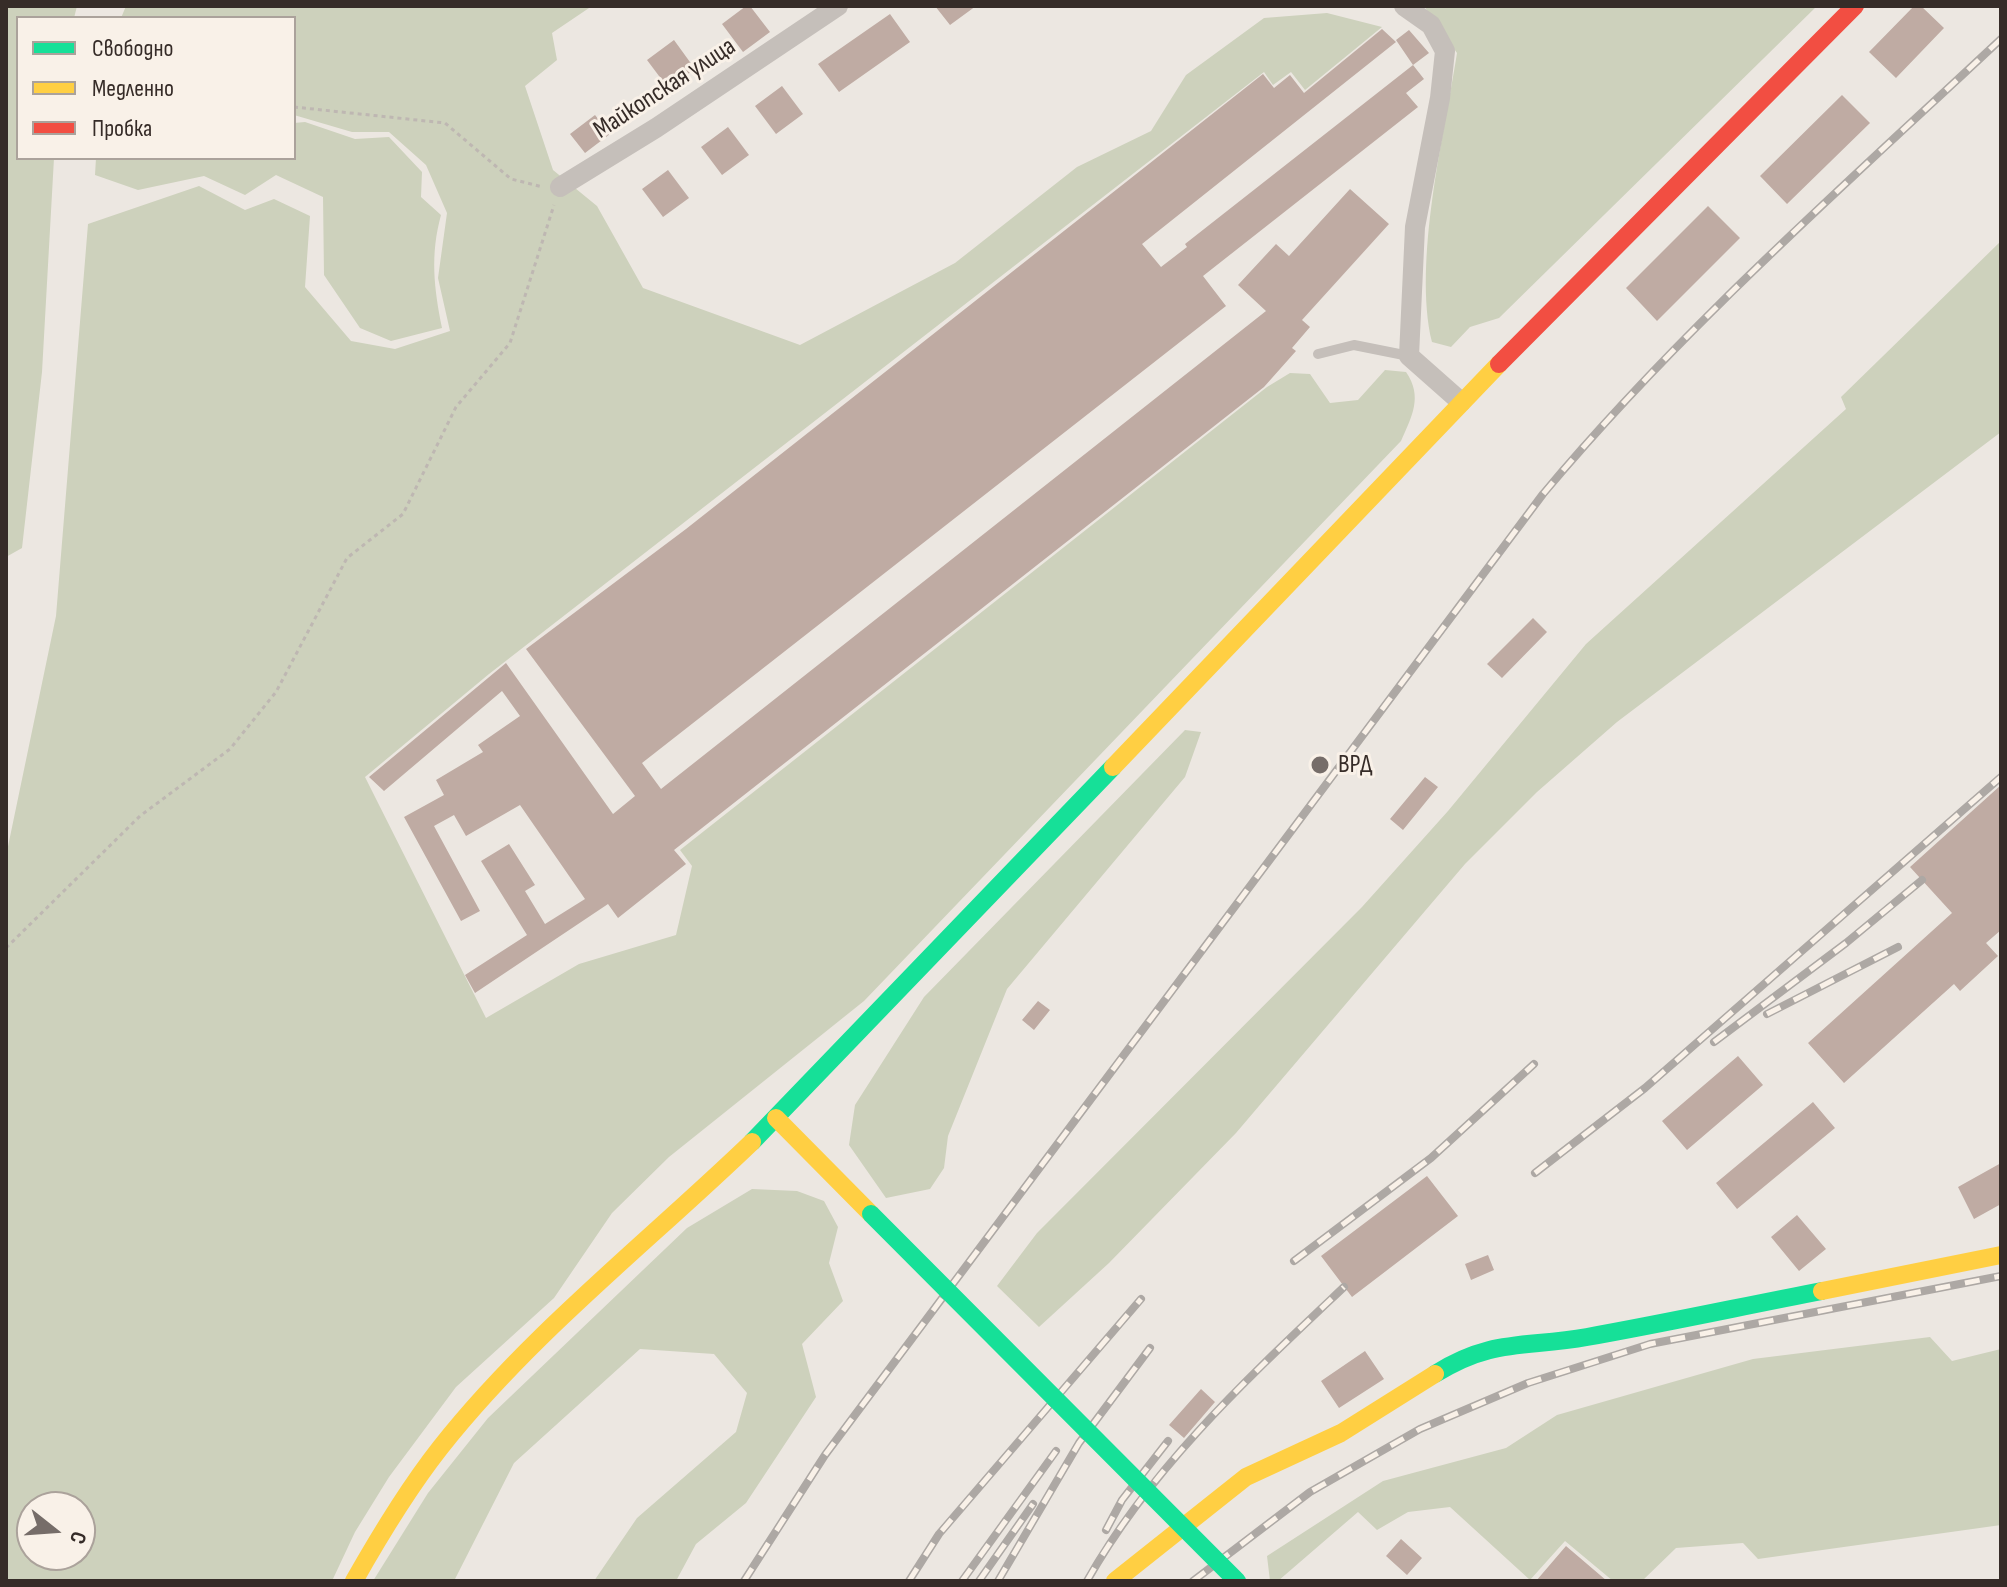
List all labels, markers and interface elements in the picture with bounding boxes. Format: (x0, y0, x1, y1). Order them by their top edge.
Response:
legend (16, 16, 296, 160)
street label: Майкопская улица (588, 32, 742, 146)
text: Свободно (92, 34, 173, 63)
text: Медленно (92, 74, 174, 103)
text: Пробка (92, 114, 152, 143)
place label: ВРД (1338, 749, 1372, 781)
marker: ВРД (1309, 754, 1331, 776)
north arrow (16, 1491, 96, 1571)
text: С (63, 1528, 92, 1547)

